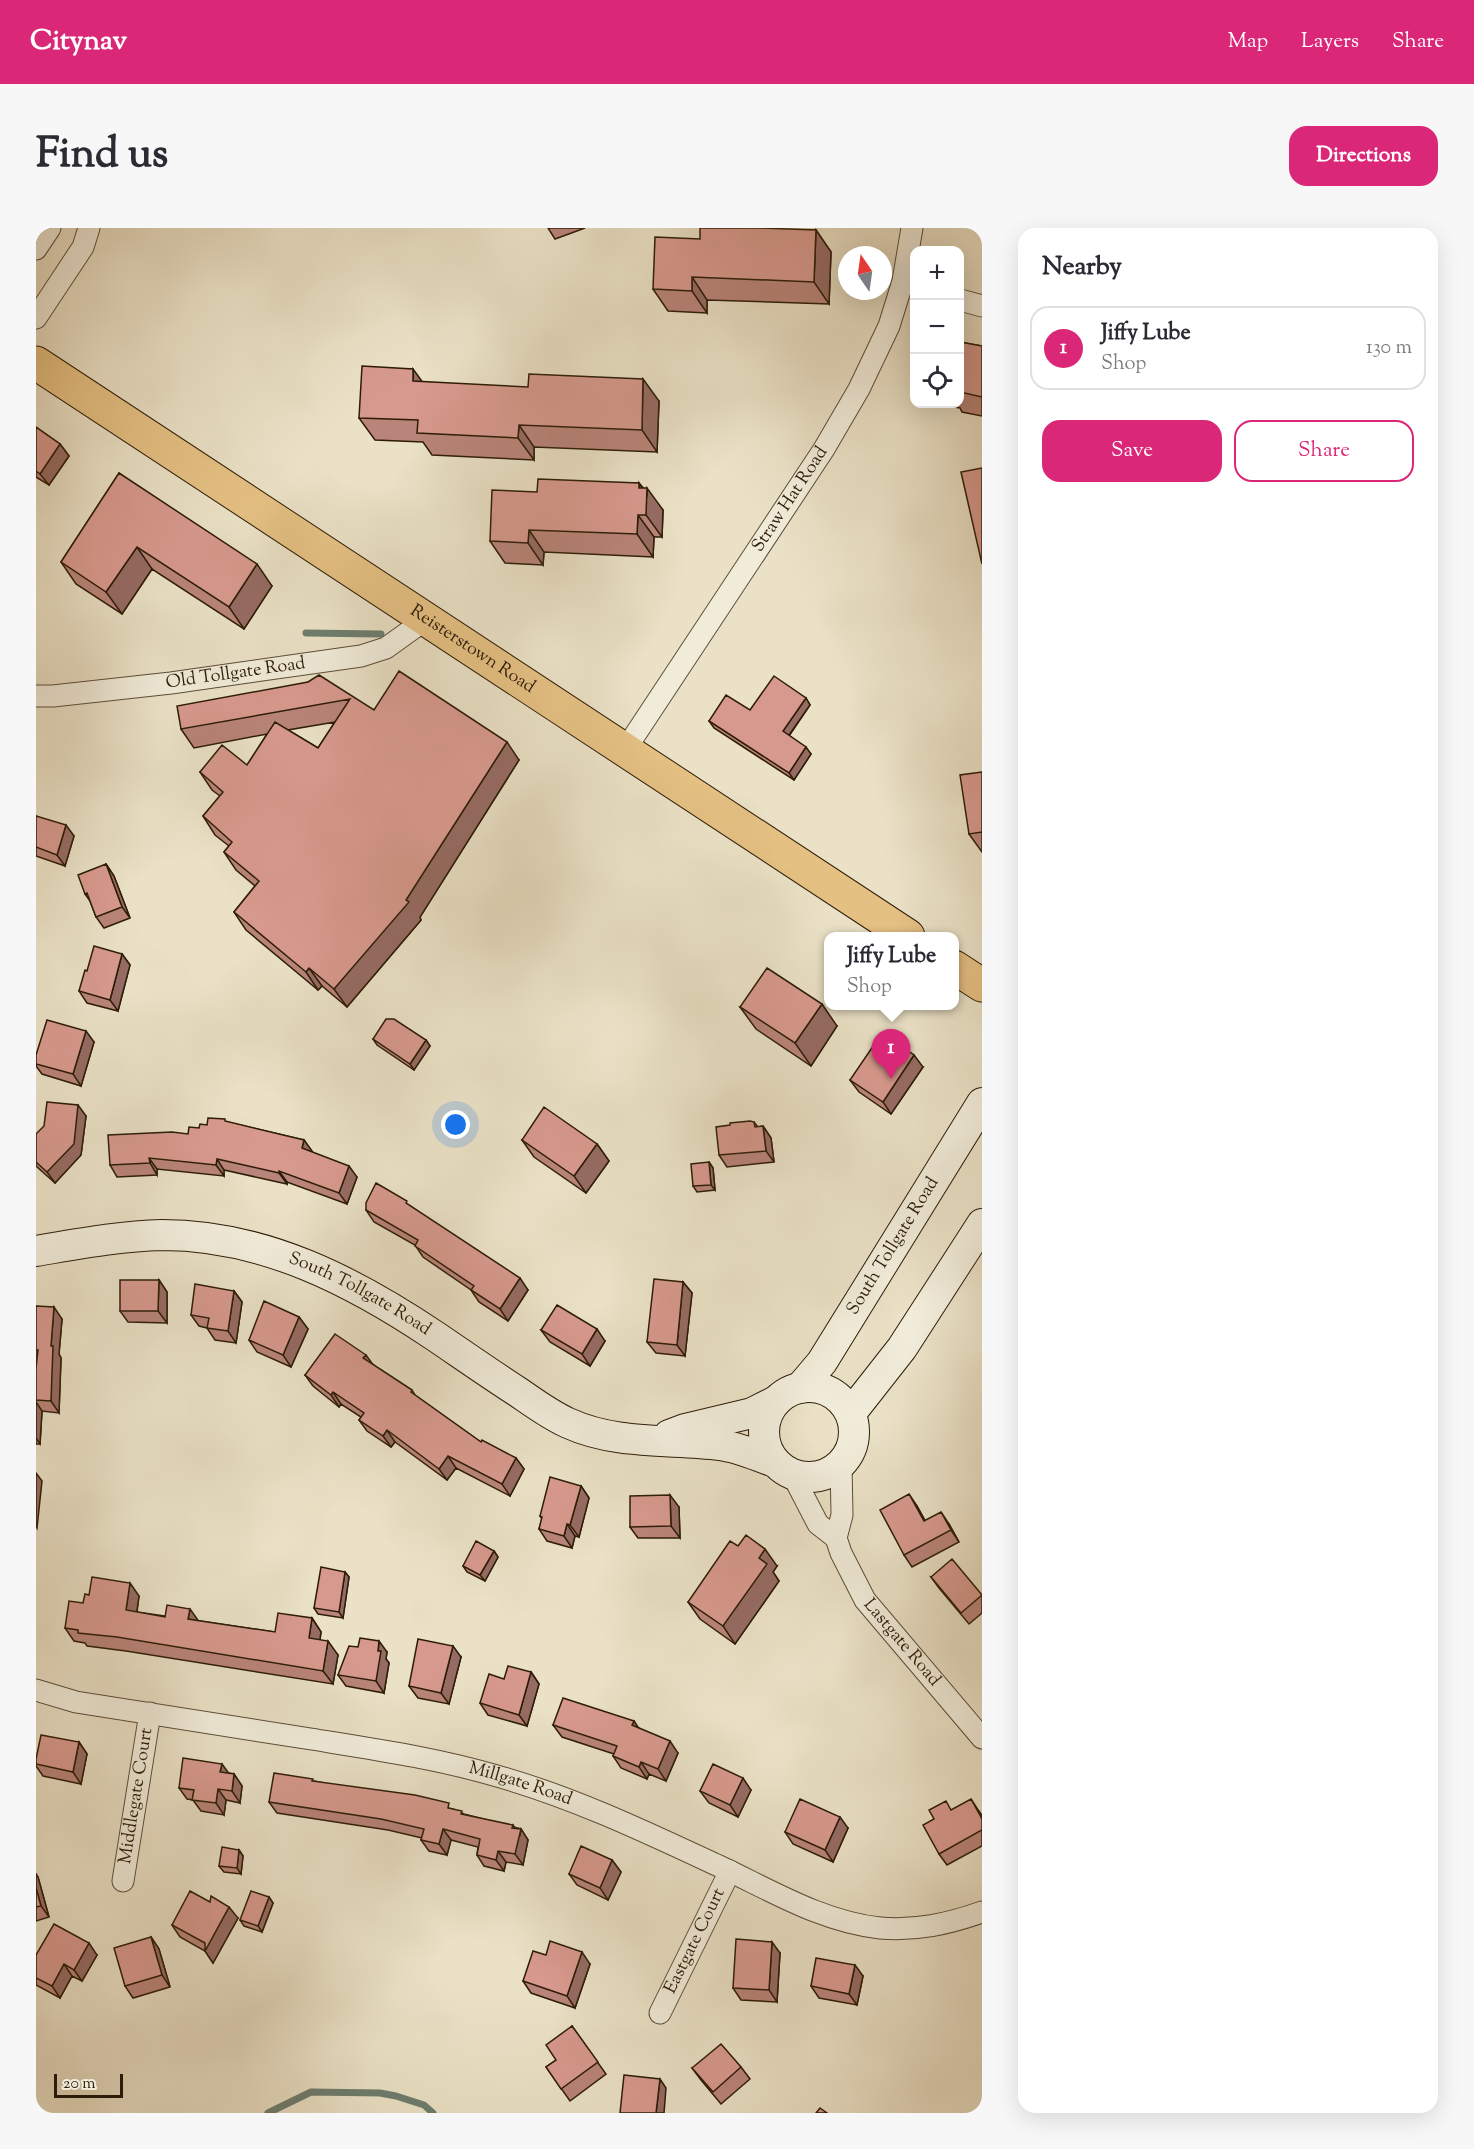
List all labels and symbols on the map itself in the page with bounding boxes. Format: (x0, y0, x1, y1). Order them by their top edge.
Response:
north arrow (838, 246, 892, 300)
street label: Straw Hat Road (746, 442, 835, 558)
street label: Reisterstown Road (404, 599, 540, 700)
street label: Old Tollgate Road (164, 651, 307, 697)
pin: 1 (872, 1030, 910, 1079)
your location (441, 1110, 470, 1139)
street label: South Tollgate Road (841, 1172, 946, 1320)
street label: South Tollgate Road (285, 1246, 436, 1343)
street label: Lastgate Road (856, 1593, 946, 1693)
street label: Middlegate Court (113, 1726, 160, 1866)
street label: Millgate Road (466, 1756, 576, 1813)
street label: Eastgate Court (658, 1884, 732, 1999)
scale bar (54, 2071, 123, 2098)

